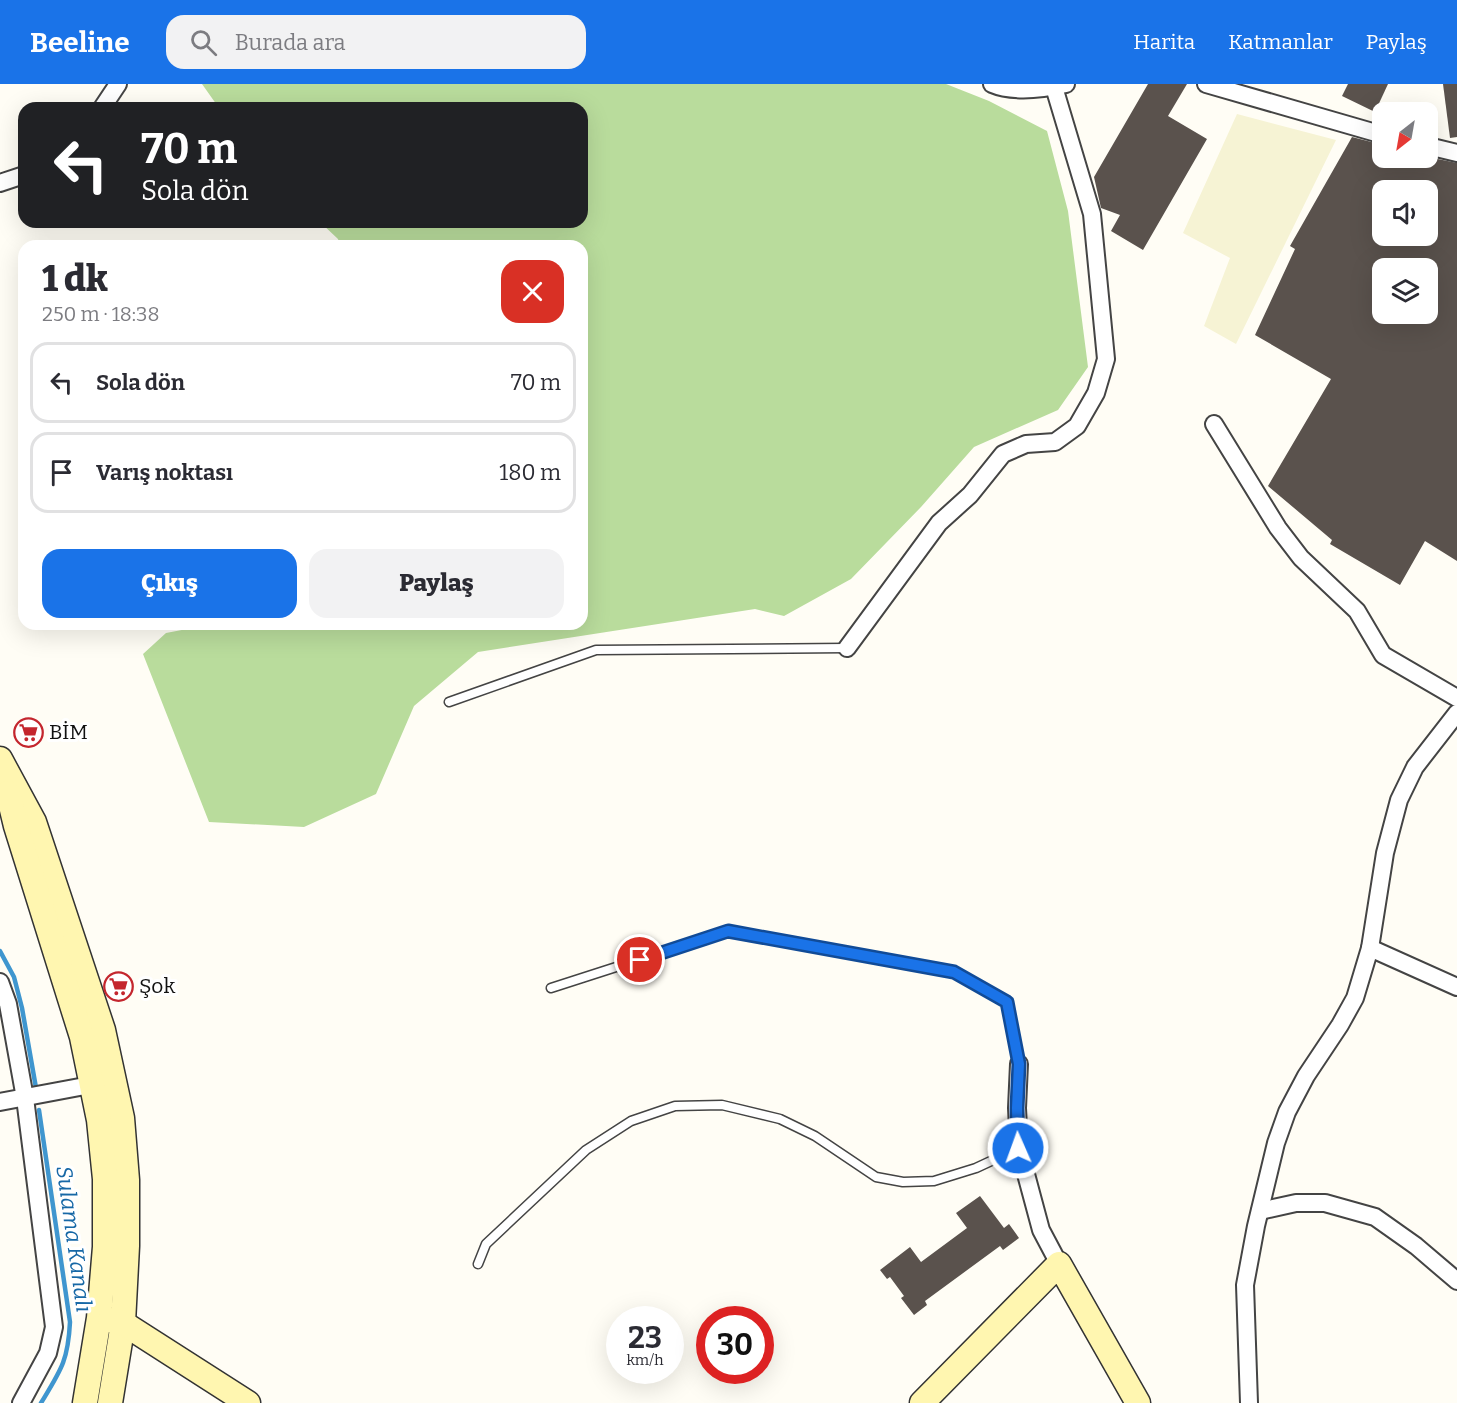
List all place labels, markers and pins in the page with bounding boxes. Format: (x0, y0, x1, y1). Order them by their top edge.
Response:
supermarket icon: BİM (12, 716, 44, 748)
place label: BİM (49, 719, 88, 745)
pin (614, 934, 665, 985)
supermarket icon: Şok (102, 970, 134, 1002)
place label: Şok (139, 973, 175, 999)

